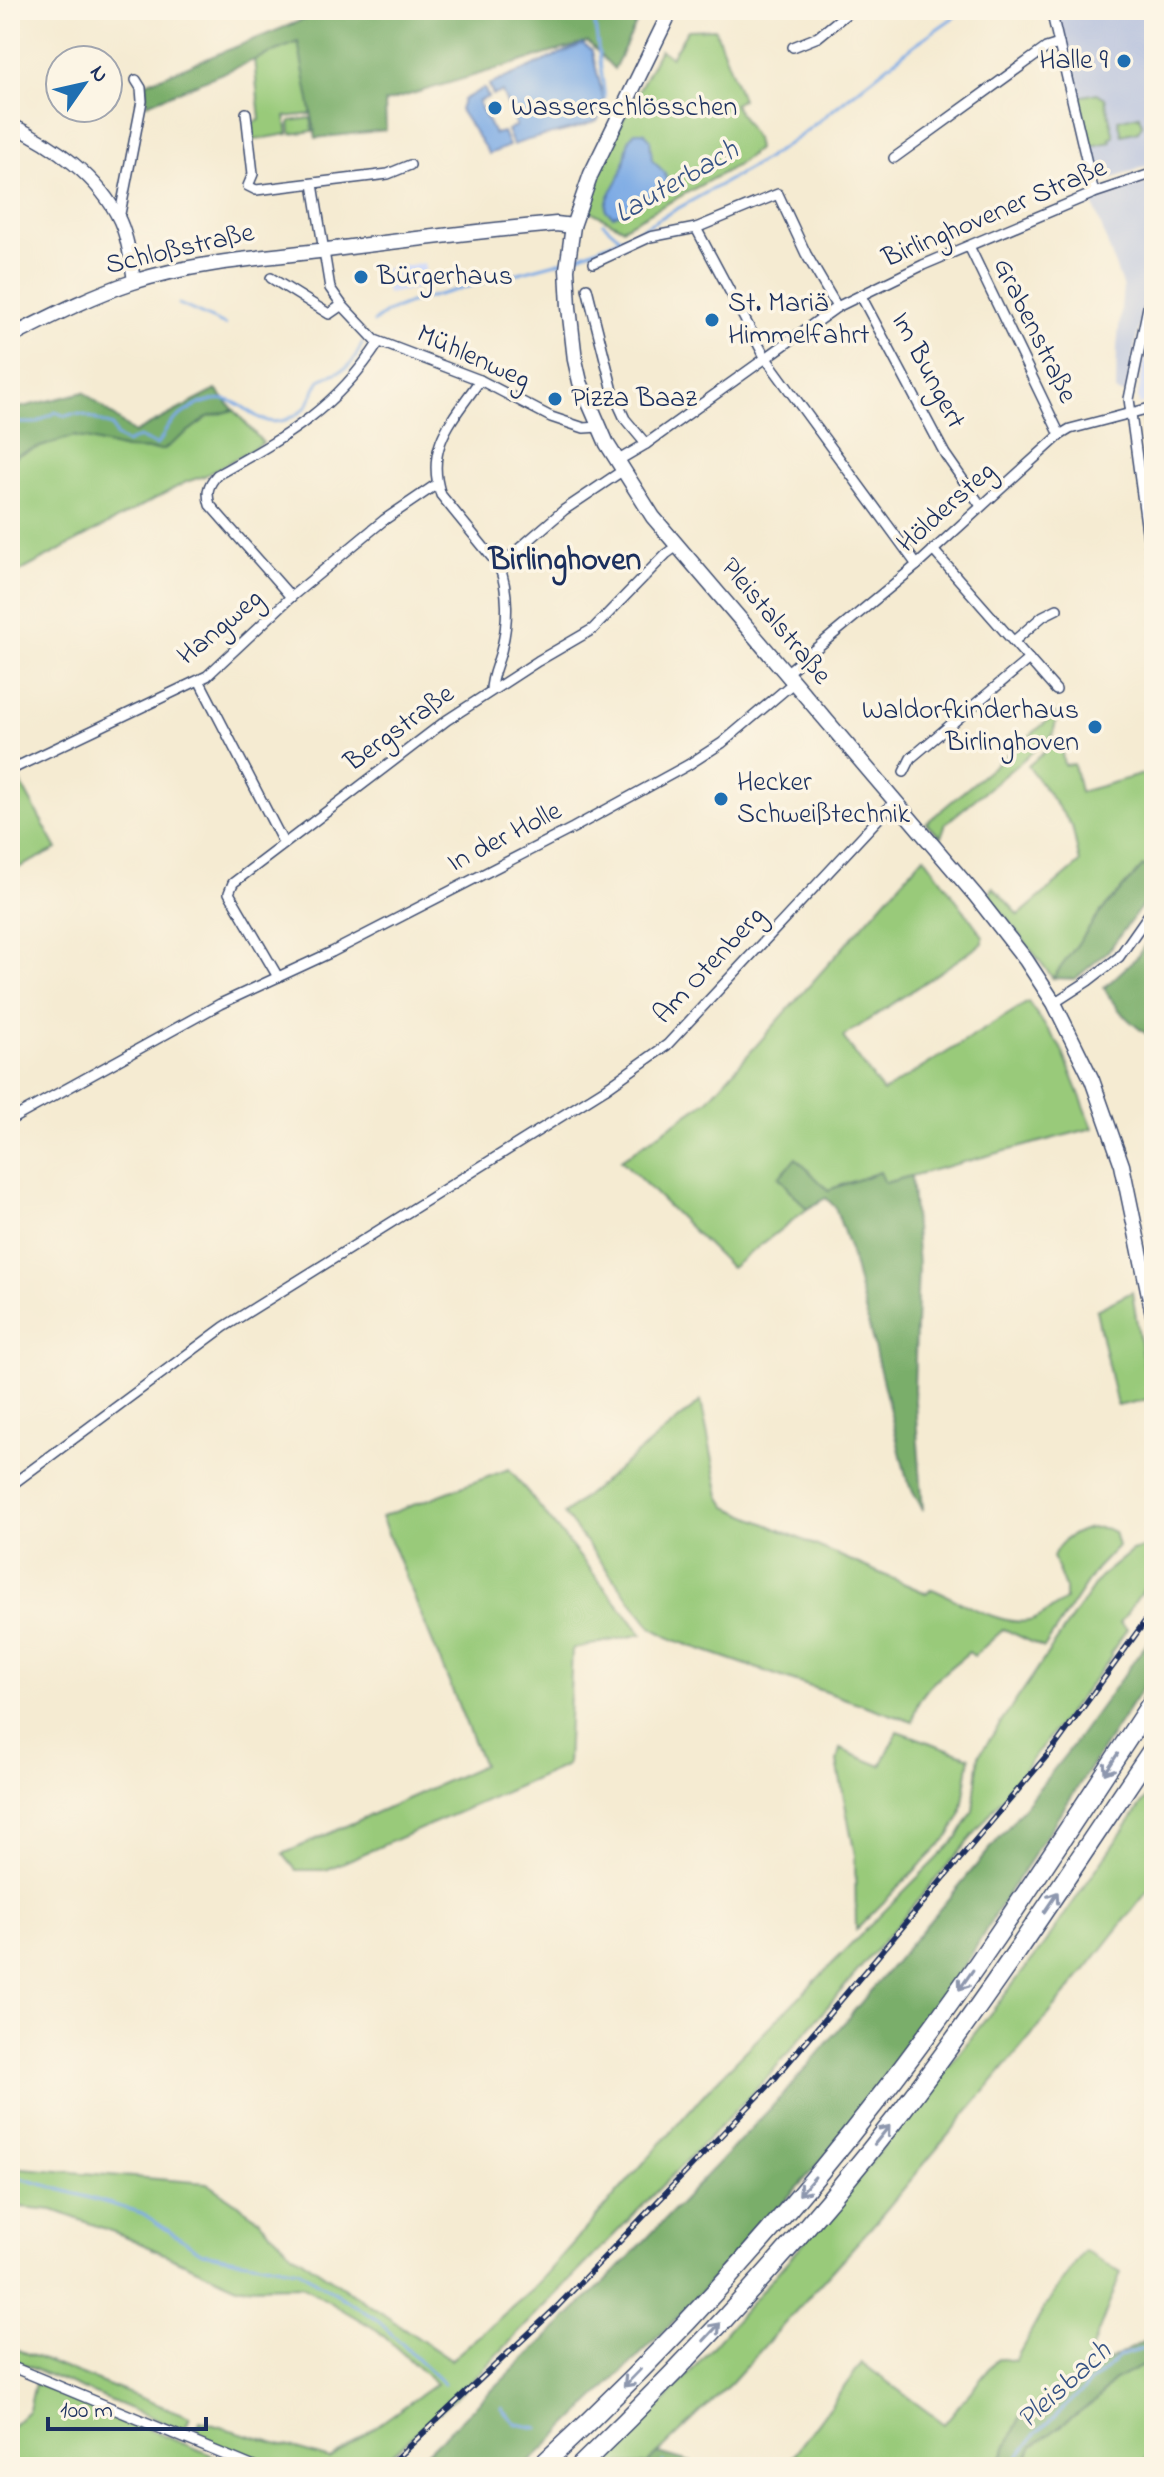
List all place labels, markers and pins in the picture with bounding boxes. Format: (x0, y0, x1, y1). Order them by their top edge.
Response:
place label: Halle 9 (1039, 41, 1109, 82)
marker: Halle 9 (1115, 52, 1133, 70)
place label: Wasserschlösschen (511, 88, 737, 129)
marker: Wasserschlösschen (486, 99, 504, 117)
place label: Bürgerhaus (376, 257, 513, 298)
marker: Bürgerhaus (352, 268, 370, 286)
place label: St. Mariä Himmelfahrt (728, 284, 870, 357)
marker: St. Mariä Himmelfahrt (703, 311, 721, 329)
place label: Pizza Baaz (571, 379, 697, 420)
marker: Pizza Baaz (546, 390, 564, 408)
place label: Waldorfkinderhaus Birlinghoven (862, 691, 1079, 764)
marker: Waldorfkinderhaus Birlinghoven (1086, 718, 1104, 736)
place label: Hecker Schweißtechnik (737, 763, 911, 836)
marker: Hecker Schweißtechnik (712, 790, 730, 808)

